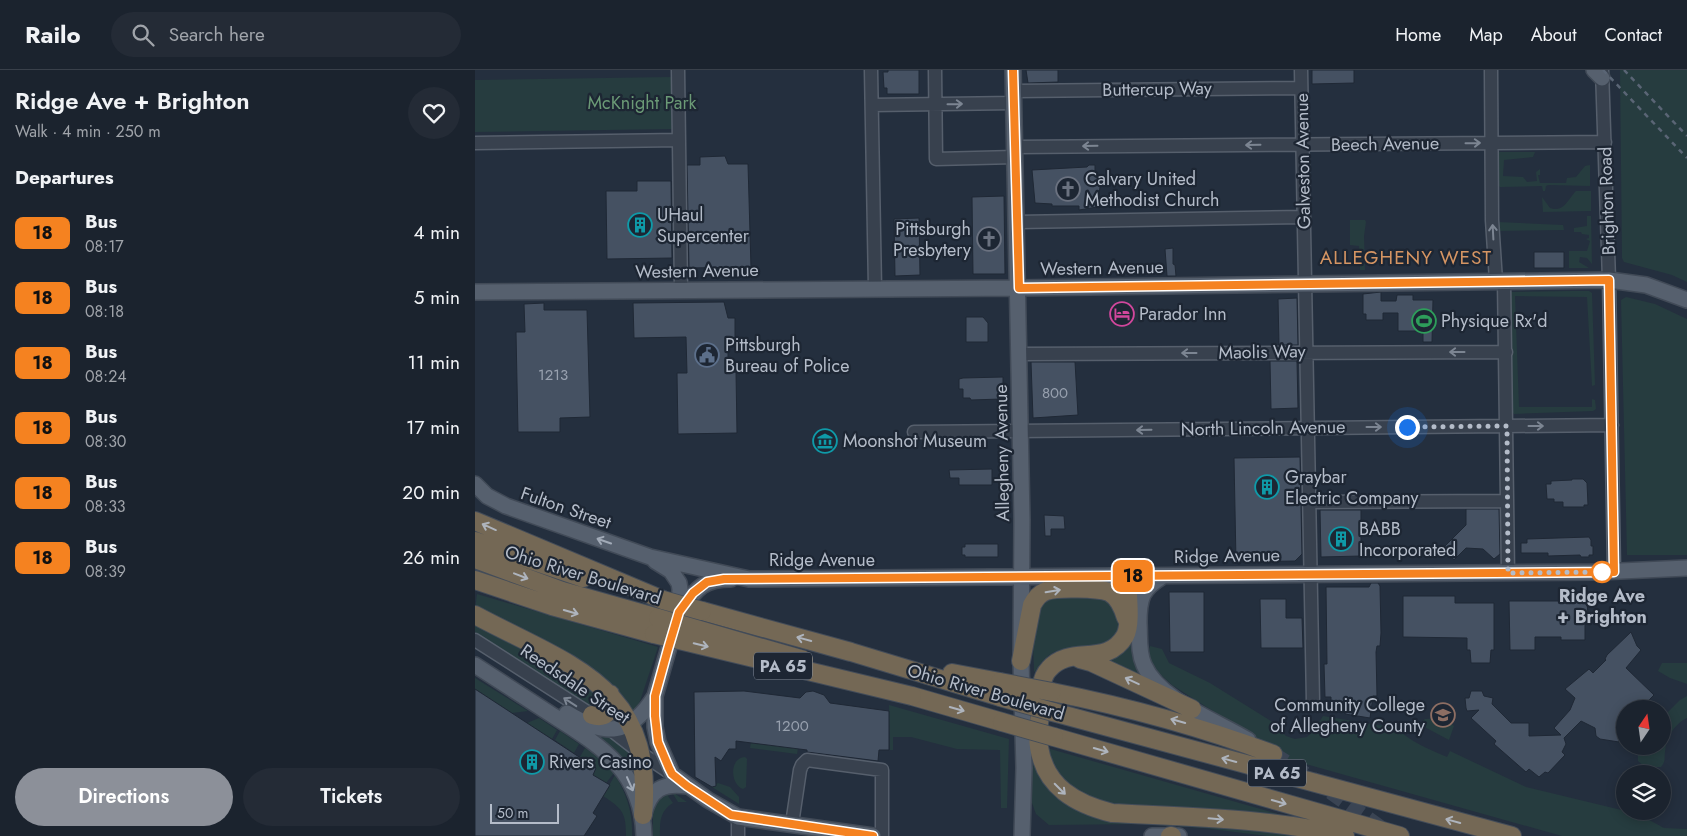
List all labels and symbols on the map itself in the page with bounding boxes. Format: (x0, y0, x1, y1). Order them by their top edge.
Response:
street label: Buttercup Way (1102, 75, 1212, 103)
park label: McKnight Park (588, 90, 697, 116)
street label: Galveston Avenue (1289, 93, 1317, 229)
one-way arrow (947, 99, 963, 109)
street label: Beech Avenue (1331, 130, 1439, 158)
one-way arrow (1464, 138, 1481, 148)
one-way arrow (1245, 140, 1262, 150)
one-way arrow (1083, 141, 1099, 151)
street label: Brighton Road (1592, 146, 1622, 256)
place label: Calvary United Methodist Church (1085, 166, 1220, 213)
church icon: Calvary United Methodist Church (1055, 176, 1081, 202)
place label: UHaul Supercenter (657, 202, 750, 249)
building icon: UHaul Supercenter (627, 212, 653, 238)
place label: Pittsburgh Presbytery (893, 216, 971, 263)
one-way arrow (1488, 224, 1497, 240)
church icon: Pittsburgh Presbytery (976, 226, 1002, 252)
district label: ALLEGHENY WEST (1320, 244, 1492, 271)
street label: Western Avenue (1040, 254, 1164, 282)
street label: Western Avenue (635, 257, 759, 285)
hotel icon: Parador Inn (1109, 301, 1135, 327)
place label: Parador Inn (1139, 301, 1227, 327)
sports icon: Physique Rx'd (1411, 308, 1437, 334)
place label: Physique Rx'd (1441, 308, 1548, 334)
place label: Pittsburgh Bureau of Police (725, 332, 849, 379)
street label: Maolis Way (1218, 338, 1306, 366)
public building icon: Pittsburgh Bureau of Police (694, 342, 720, 368)
one-way arrow (1449, 347, 1466, 357)
one-way arrow (1182, 348, 1198, 358)
house number: 1213 (538, 364, 568, 386)
house number: 800 (1042, 382, 1068, 404)
street label: Allegheny Avenue (988, 384, 1016, 522)
street label: North Lincoln Avenue (1180, 414, 1346, 442)
your location (1395, 415, 1420, 440)
one-way arrow (1528, 421, 1544, 431)
one-way arrow (1365, 422, 1381, 432)
one-way arrow (1136, 425, 1152, 435)
museum icon: Moonshot Museum (812, 428, 838, 454)
place label: Moonshot Museum (843, 428, 987, 454)
place label: Graybar Electric Company (1285, 464, 1419, 511)
building icon: Graybar Electric Company (1254, 474, 1280, 500)
street label: Fulton Street (517, 480, 615, 536)
place label: BABB Incorporated (1359, 516, 1456, 563)
one-way arrow (482, 522, 497, 532)
building icon: BABB Incorporated (1328, 526, 1354, 552)
one-way arrow (597, 536, 612, 545)
street label: Ohio River Boulevard (502, 539, 664, 611)
street label: Ridge Avenue (1174, 542, 1280, 570)
street label: Ridge Avenue (769, 547, 875, 573)
line badge: 18 (1111, 560, 1155, 592)
marker: Ridge Ave + Brighton (1591, 561, 1613, 583)
one-way arrow (512, 572, 528, 581)
place label: Ridge Ave + Brighton (1557, 583, 1647, 630)
one-way arrow (1044, 586, 1060, 596)
one-way arrow (563, 607, 579, 617)
one-way arrow (797, 634, 813, 644)
street label: Reedsdale Street (515, 638, 635, 731)
one-way arrow (692, 641, 708, 651)
road number: PA 65 (754, 652, 812, 680)
street label: Ohio River Boulevard (904, 657, 1068, 727)
one-way arrow (1125, 676, 1140, 686)
place label: Community College of Allegheny County (1270, 692, 1425, 739)
one-way arrow (564, 696, 578, 706)
north arrow (1616, 700, 1671, 755)
school or university icon: Community College of Allegheny County (1430, 702, 1456, 728)
one-way arrow (949, 705, 965, 714)
house number: 1200 (775, 715, 809, 737)
one-way arrow (1170, 716, 1186, 726)
one-way arrow (1093, 746, 1109, 756)
building icon: Rivers Casino (519, 749, 545, 775)
place label: Rivers Casino (549, 749, 652, 775)
one-way arrow (1221, 754, 1237, 764)
road number: PA 65 (1248, 760, 1306, 786)
one-way arrow (626, 776, 635, 791)
one-way arrow (1054, 782, 1066, 795)
one-way arrow (1271, 797, 1287, 807)
scale bar (490, 801, 559, 824)
one-way arrow (1208, 814, 1224, 824)
one-way arrow (1446, 815, 1462, 825)

